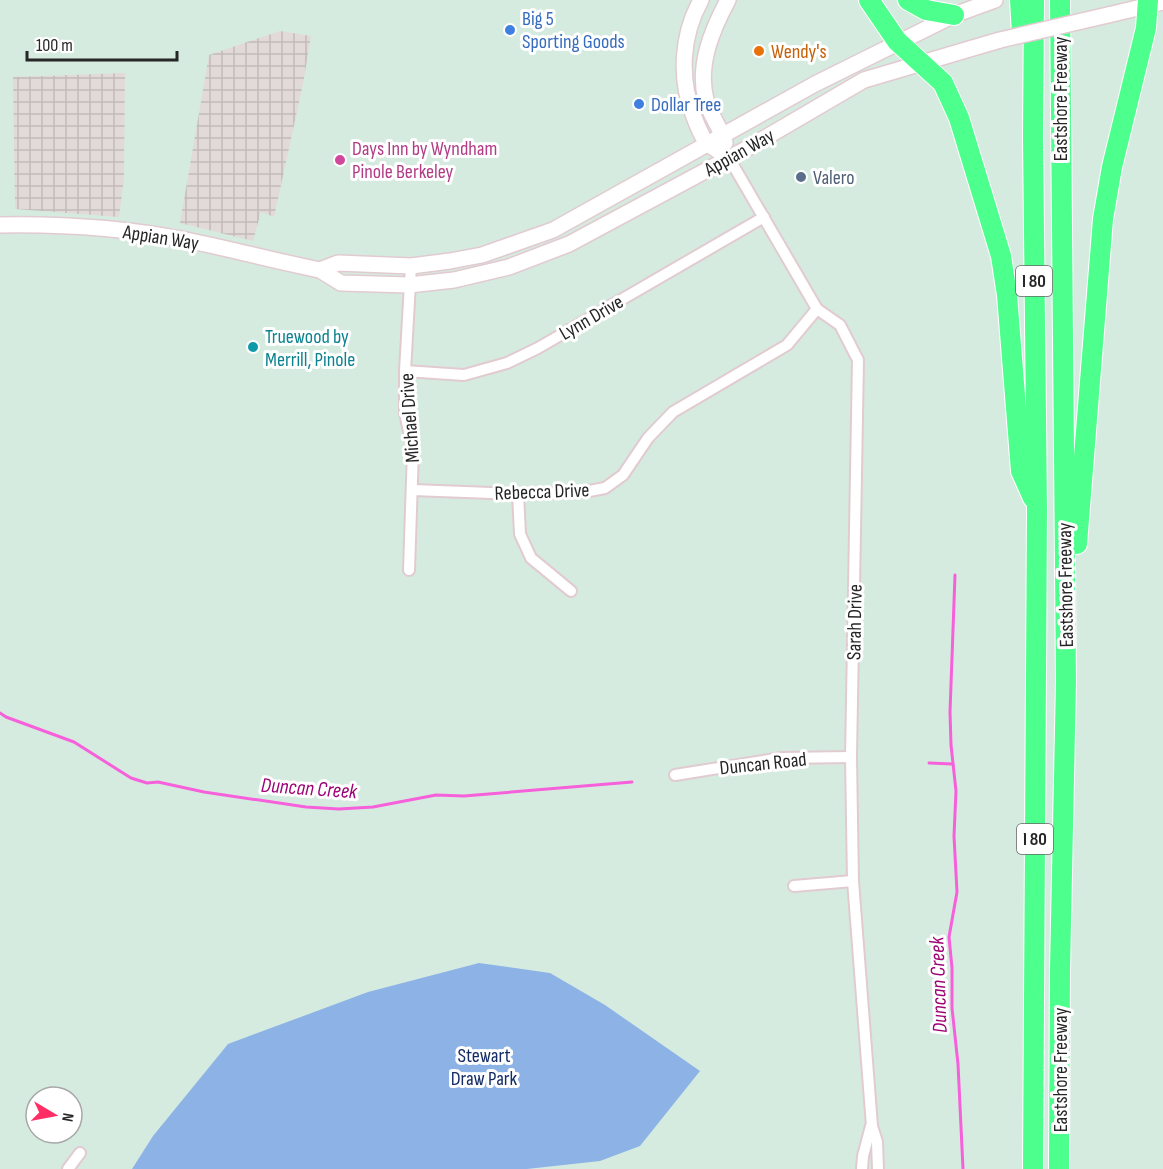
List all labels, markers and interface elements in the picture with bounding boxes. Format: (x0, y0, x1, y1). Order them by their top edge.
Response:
place label: Big 5 Sporting Goods (522, 7, 625, 54)
marker: Big 5 Sporting Goods (503, 23, 517, 37)
scale bar (27, 24, 177, 62)
text: 100 m (36, 35, 73, 56)
street label: Eastshore Freeway (1049, 36, 1073, 161)
place label: Wendy's (771, 40, 827, 64)
marker: Wendy's (752, 44, 766, 58)
place label: Dollar Tree (651, 93, 721, 117)
marker: Dollar Tree (632, 97, 646, 111)
street label: Appian Way (699, 124, 779, 182)
place label: Days Inn by Wyndham Pinole Berkeley (352, 137, 497, 184)
marker: Days Inn by Wyndham Pinole Berkeley (333, 153, 347, 167)
place label: Valero (813, 166, 855, 190)
marker: Valero (794, 170, 808, 184)
street label: Appian Way (120, 220, 201, 256)
road number: I 80 (1016, 266, 1052, 296)
street label: Lynn Drive (555, 290, 628, 346)
place label: Truewood by Merrill, Pinole (265, 325, 355, 372)
marker: Truewood by Merrill, Pinole (246, 340, 260, 354)
street label: Michael Drive (395, 372, 425, 464)
street label: Rebecca Drive (494, 478, 590, 506)
street label: Eastshore Freeway (1053, 522, 1079, 648)
street label: Sarah Drive (842, 584, 868, 660)
street label: Duncan Road (718, 747, 808, 780)
water label: Duncan Creek (260, 773, 359, 804)
road number: I 80 (1017, 824, 1053, 854)
water label: Duncan Creek (924, 935, 953, 1033)
street label: Eastshore Freeway (1049, 1007, 1073, 1132)
park label: Stewart Draw Park (451, 1044, 518, 1091)
north arrow (24, 1085, 84, 1145)
text: N (57, 1111, 77, 1123)

